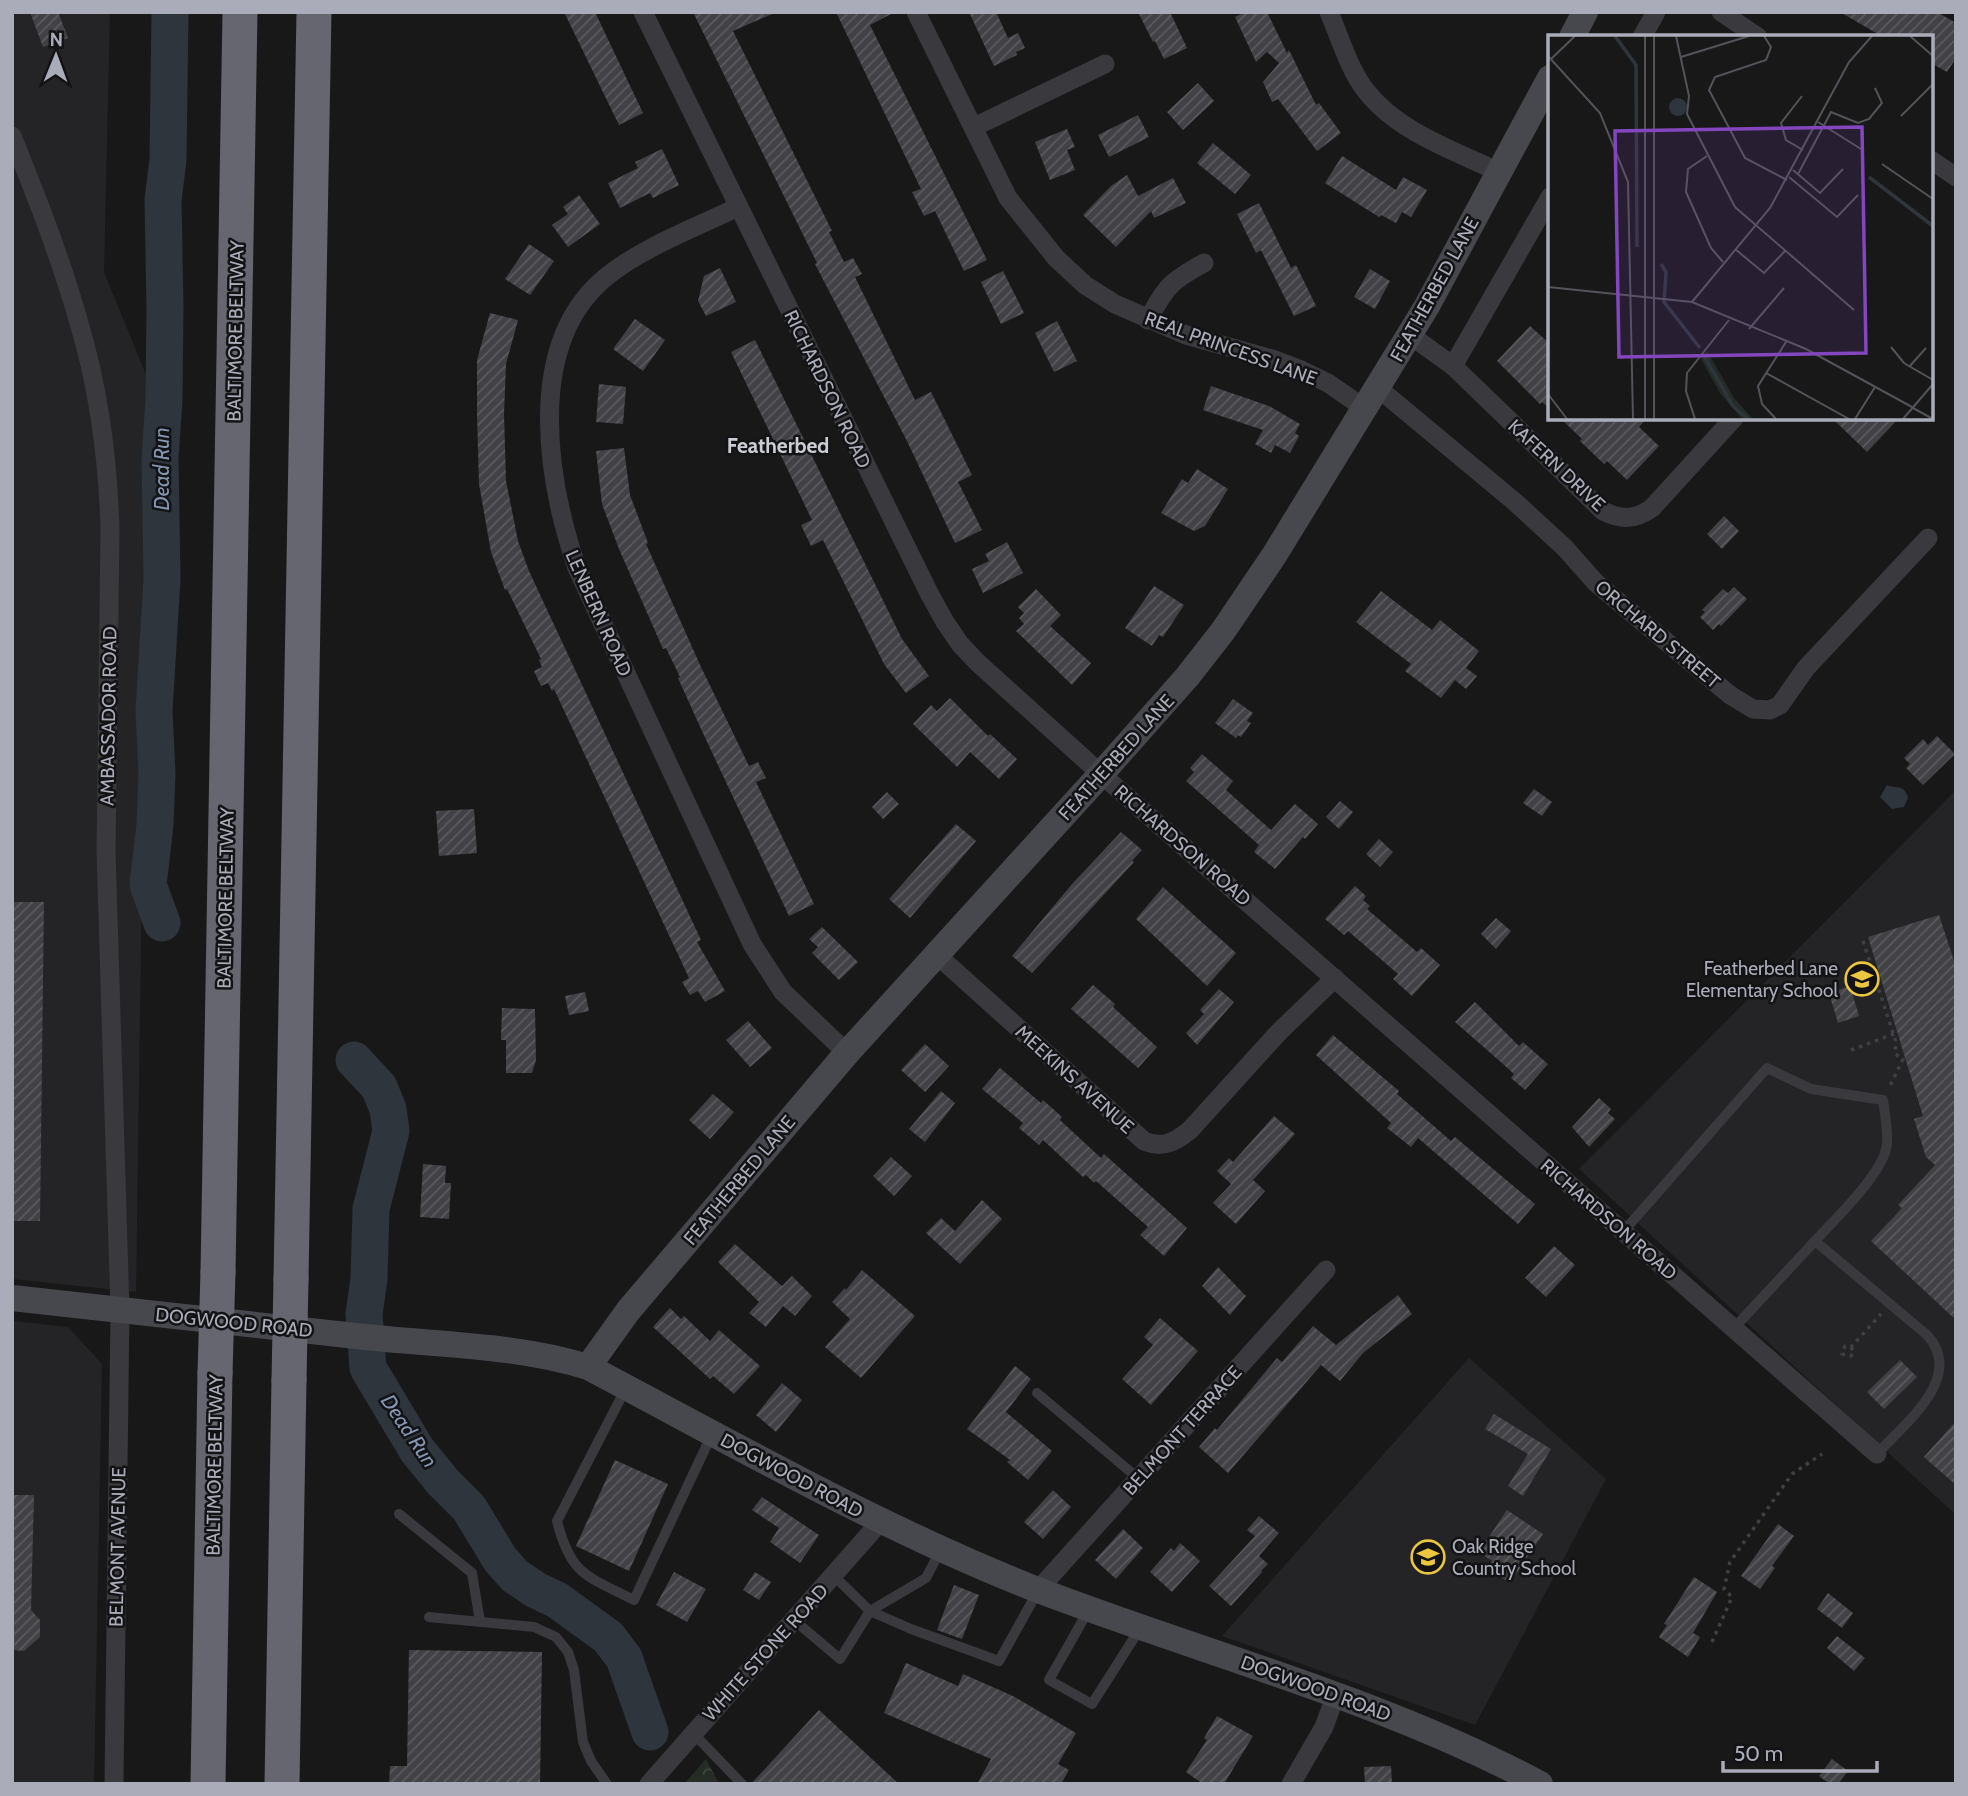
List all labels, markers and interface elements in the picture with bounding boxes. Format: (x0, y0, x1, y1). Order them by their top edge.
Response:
north arrow (21, 21, 91, 91)
text: N (49, 28, 63, 51)
inset map (1548, 35, 1933, 420)
street label: FEATHERBED LANE (1385, 213, 1484, 366)
street label: BALTIMORE BELTWAY (222, 240, 249, 422)
street label: RICHARDSON ROAD (779, 306, 876, 472)
street label: REAL PRINCESS LANE (1141, 307, 1320, 390)
street label: KAFERN DRIVE (1503, 415, 1610, 516)
water label: Dead Run (149, 428, 174, 510)
district label: Featherbed (727, 433, 829, 458)
street label: LENBERN ROAD (560, 546, 637, 680)
street label: ORCHARD STREET (1590, 575, 1725, 693)
street label: AMBASSADOR ROAD (95, 626, 122, 806)
street label: FEATHERBED LANE (1054, 690, 1179, 825)
street label: RICHARDSON ROAD (1110, 780, 1256, 911)
street label: BALTIMORE BELTWAY (212, 807, 239, 989)
place label: Featherbed Lane Elementary School (1686, 957, 1839, 1002)
school or university icon: Featherbed Lane Elementary School (1843, 960, 1881, 998)
street label: MEEKINS AVENUE (1011, 1020, 1139, 1139)
street label: FEATHERBED LANE (679, 1111, 800, 1250)
street label: RICHARDSON ROAD (1536, 1154, 1682, 1285)
street label: DOGWOOD ROAD (154, 1303, 314, 1342)
street label: BELMONT TERRACE (1118, 1361, 1247, 1500)
street label: BALTIMORE BELTWAY (201, 1374, 228, 1556)
water label: Dead Run (376, 1389, 443, 1472)
street label: DOGWOOD ROAD (717, 1428, 867, 1523)
street label: BELMONT AVENUE (105, 1467, 130, 1627)
place label: Oak Ridge Country School (1452, 1535, 1577, 1580)
school or university icon: Oak Ridge Country School (1409, 1538, 1447, 1576)
street label: WHITE STONE ROAD (698, 1579, 833, 1725)
street label: DOGWOOD ROAD (1238, 1651, 1394, 1726)
scale bar (1723, 1730, 1877, 1774)
text: 50 m (1734, 1741, 1783, 1766)

